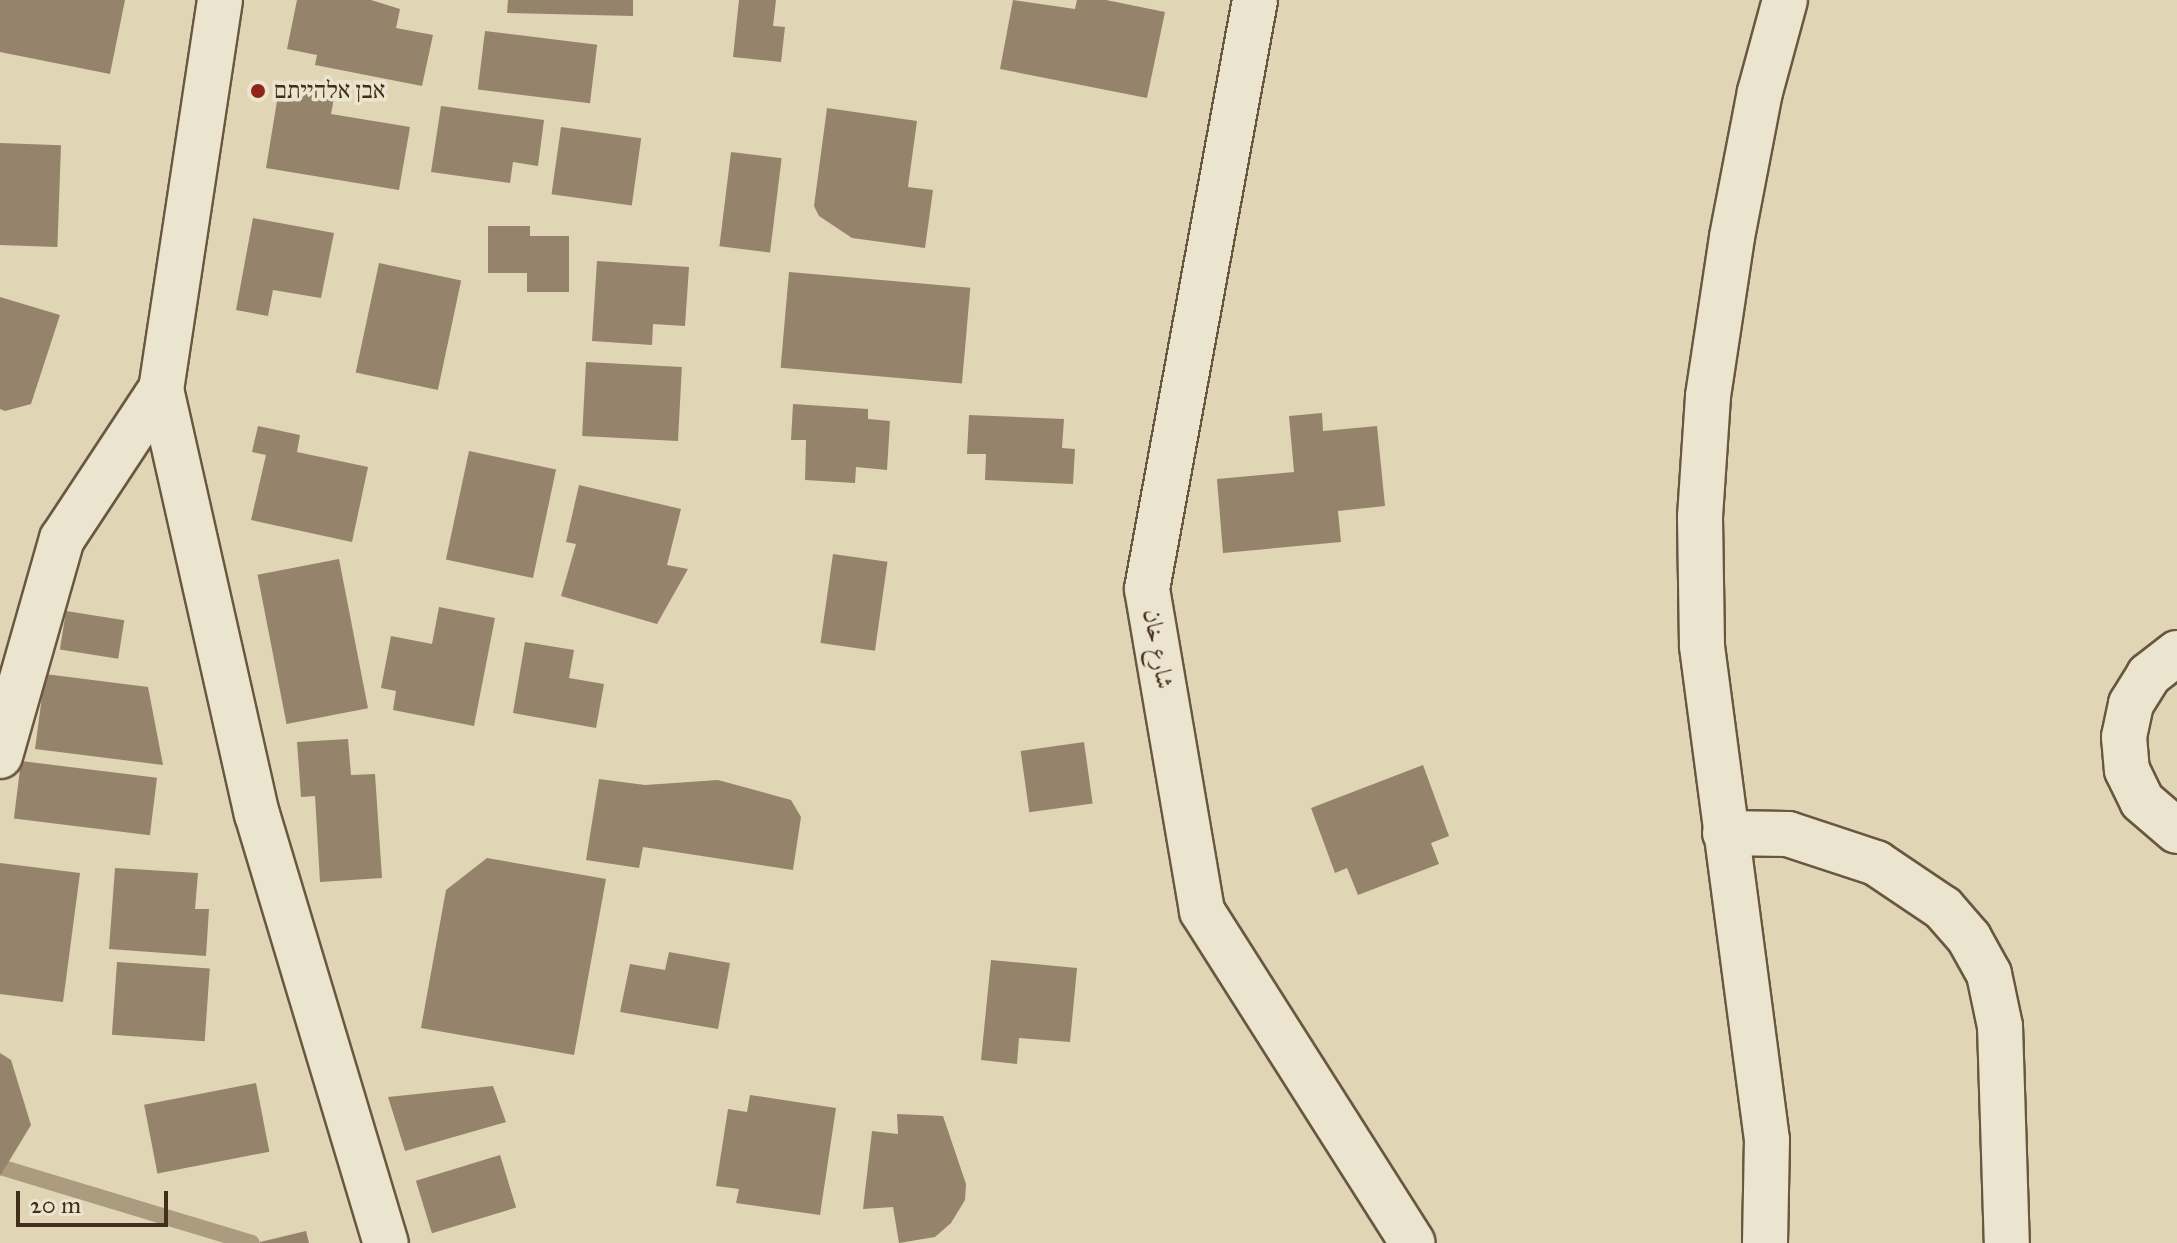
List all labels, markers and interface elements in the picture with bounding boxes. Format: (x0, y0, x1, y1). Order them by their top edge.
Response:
place label: אבן אלהייתם (274, 77, 385, 105)
marker: אבן אלהייתם (249, 82, 267, 100)
street label: شارع خان (1137, 607, 1179, 691)
scale bar (20, 1175, 172, 1225)
text: 20 m (30, 1190, 81, 1220)

